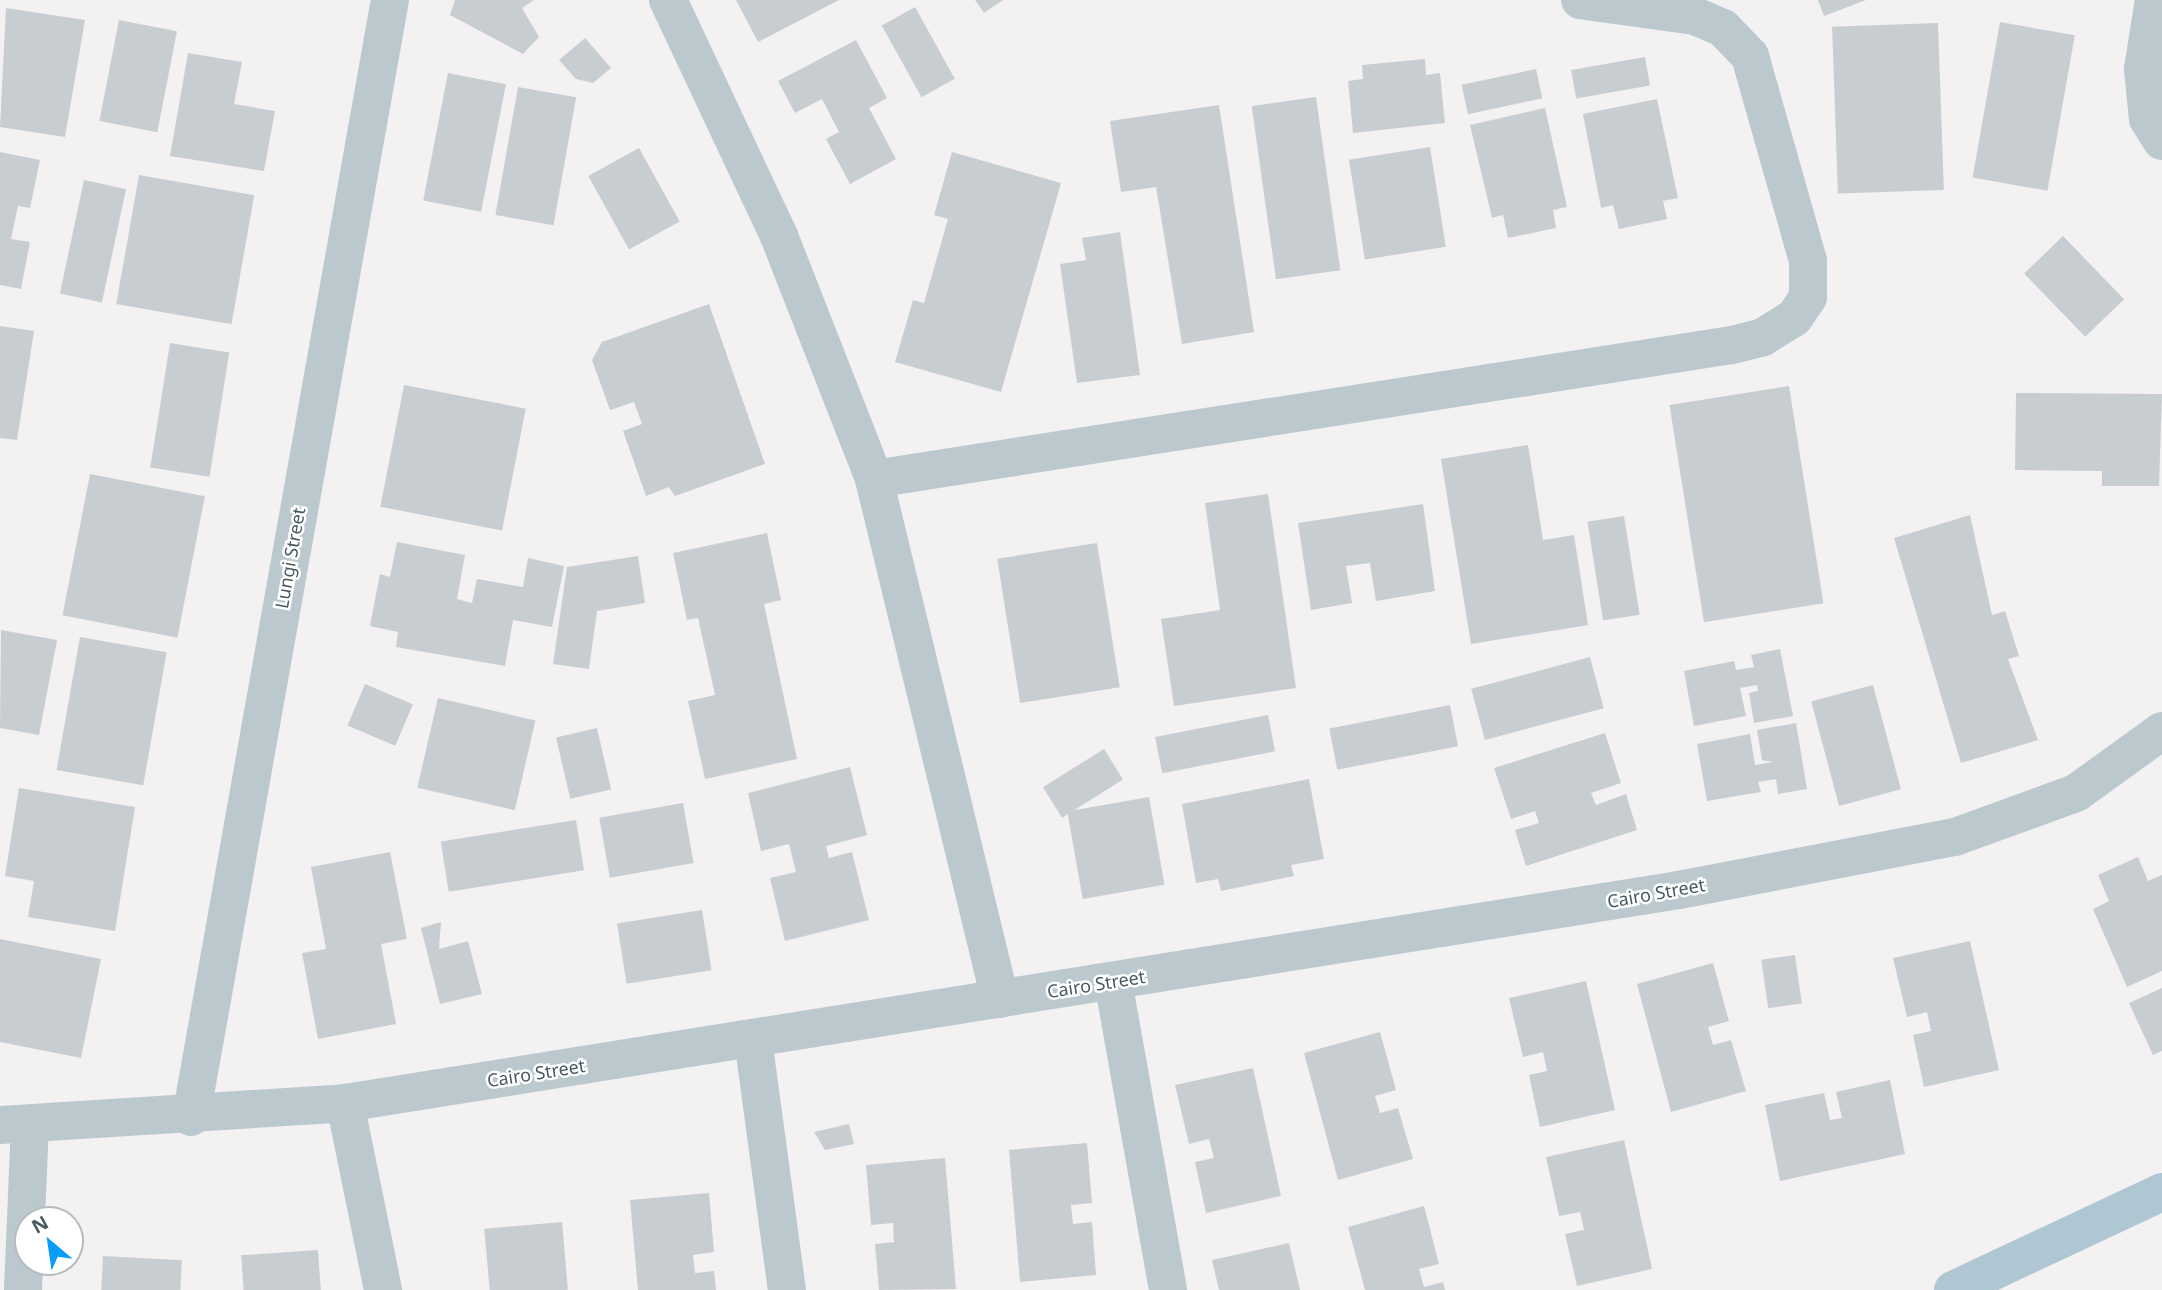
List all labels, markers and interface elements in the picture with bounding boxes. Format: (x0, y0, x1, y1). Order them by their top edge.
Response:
street label: Lungi Street (270, 506, 310, 610)
street label: Cairo Street (1605, 874, 1707, 912)
street label: Cairo Street (1045, 966, 1147, 1002)
street label: Cairo Street (485, 1055, 587, 1091)
north arrow (14, 1206, 84, 1276)
text: N (27, 1209, 53, 1240)

